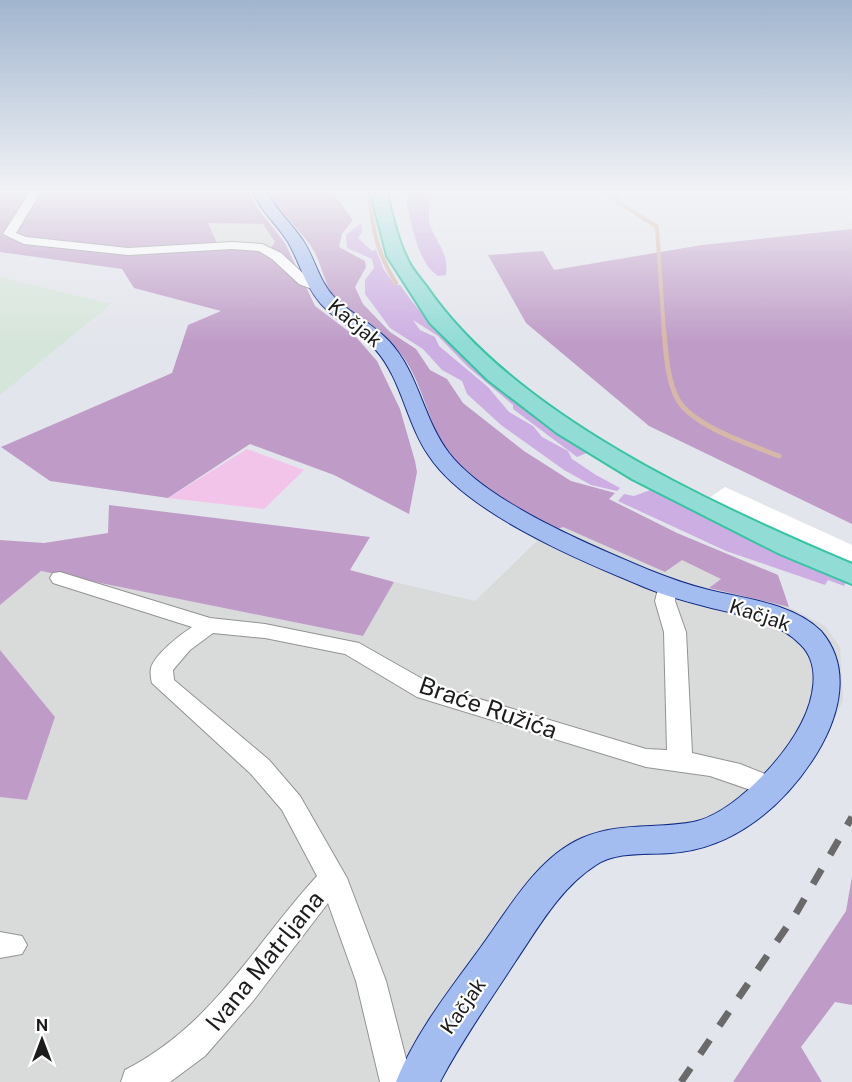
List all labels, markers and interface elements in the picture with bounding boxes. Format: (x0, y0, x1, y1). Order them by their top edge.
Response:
street label: Kačjak (323, 294, 387, 352)
street label: Kačjak (726, 594, 794, 636)
street label: Braće Ružića (416, 670, 561, 744)
street label: Ivana Matrljana (199, 885, 329, 1036)
street label: Kačjak (435, 973, 491, 1039)
north arrow (12, 1010, 72, 1070)
text: N (36, 1016, 48, 1035)

